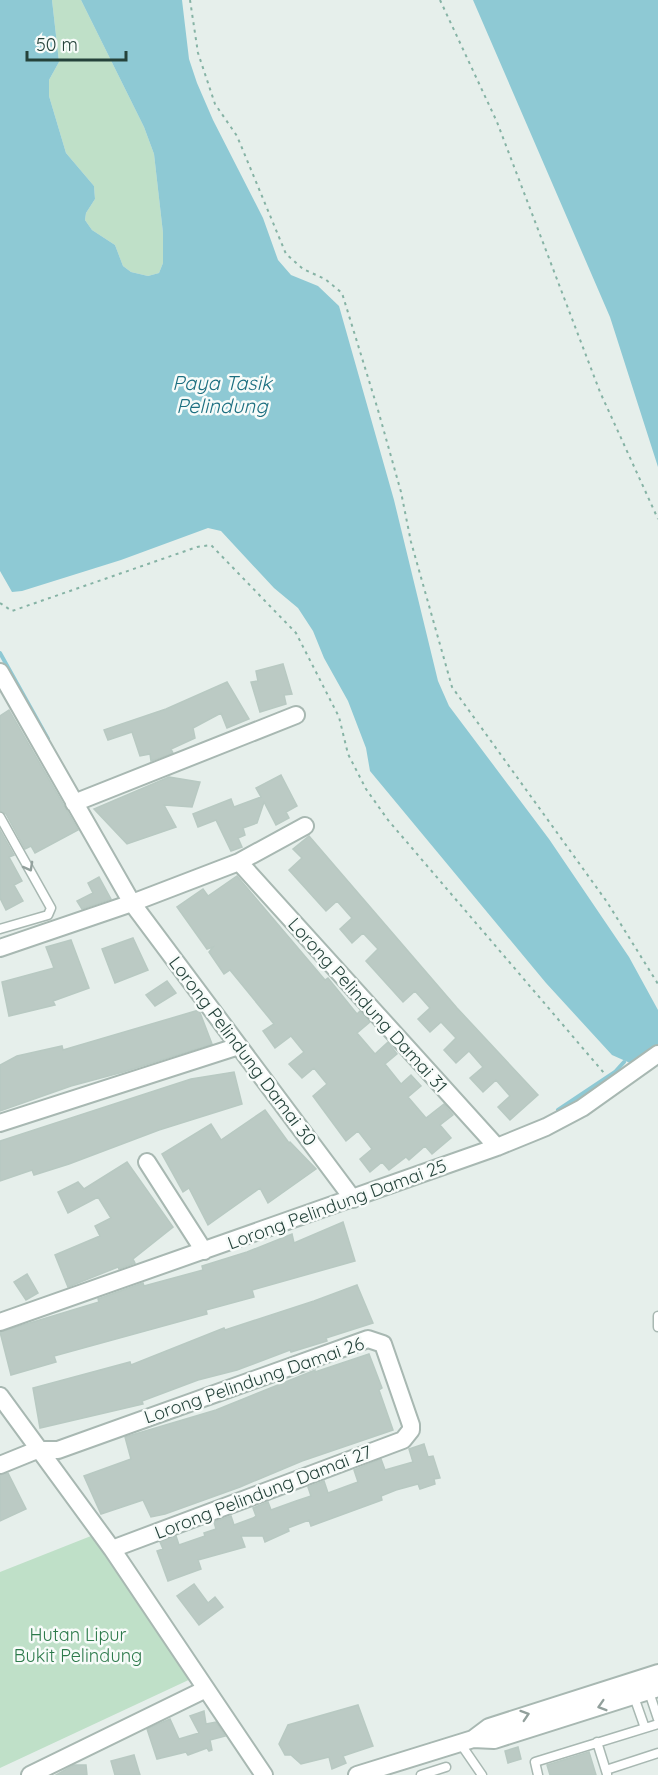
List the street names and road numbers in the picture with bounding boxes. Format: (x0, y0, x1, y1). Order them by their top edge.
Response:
street label: Lorong Pelindung Damai 31 (283, 913, 453, 1097)
street label: Lorong Pelindung Damai 30 (164, 952, 322, 1150)
street label: Lorong Pelindung Damai 25 (224, 1154, 450, 1254)
street label: Lorong Pelindung Damai 26 (141, 1331, 367, 1428)
street label: Lorong Pelindung Damai 27 (151, 1440, 375, 1544)

